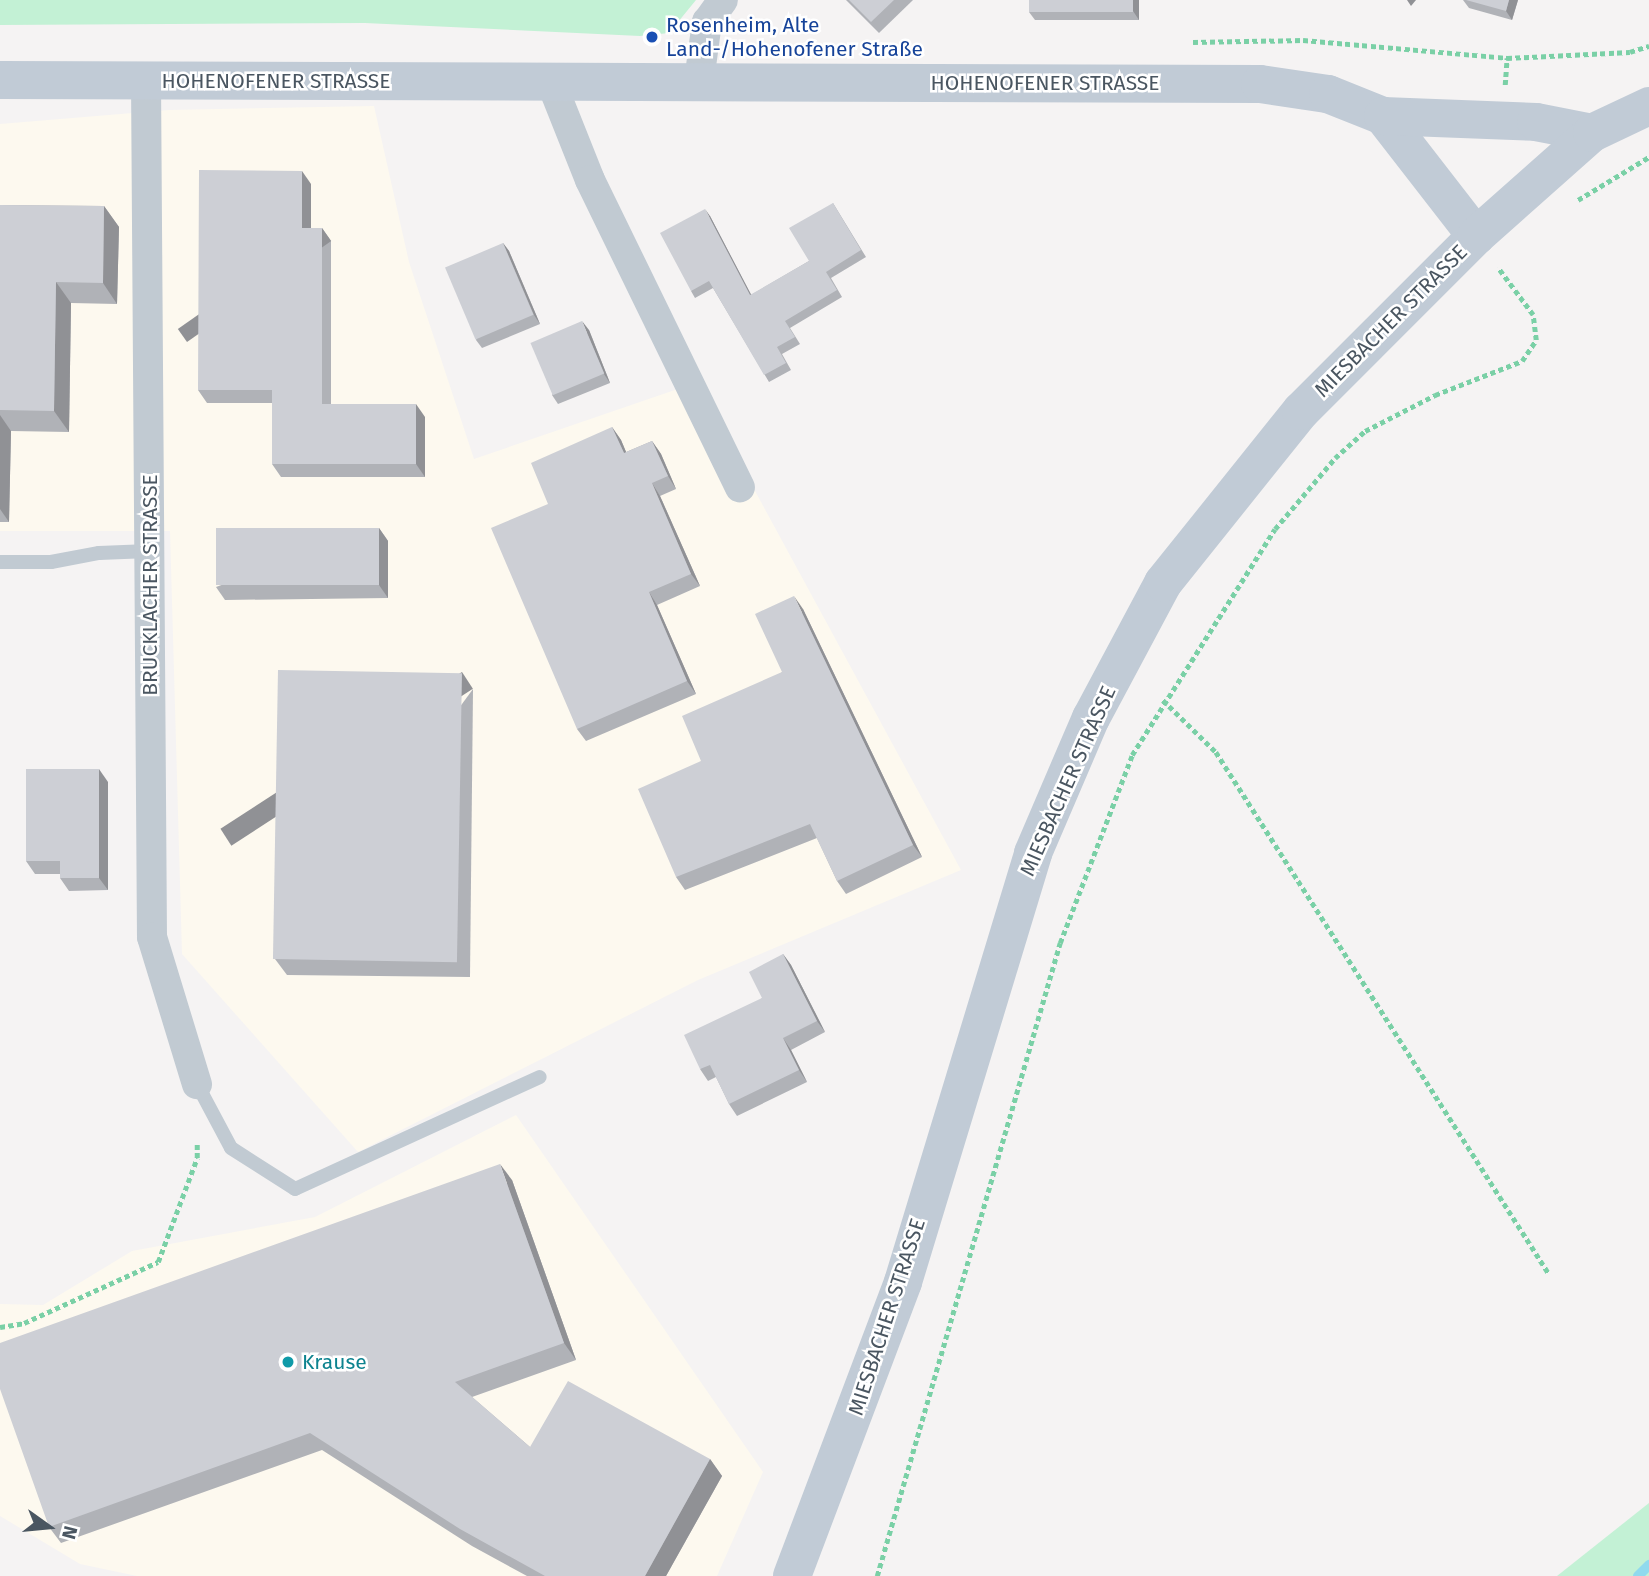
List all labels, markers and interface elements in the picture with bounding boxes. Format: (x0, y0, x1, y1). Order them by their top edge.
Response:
place label: Rosenheim, Alte Land-/Hohenofener Straße (666, 12, 923, 62)
marker: Rosenheim, Alte Land-/Hohenofener Straße (644, 29, 660, 45)
street label: HOHENOFENER STRASSE (161, 68, 391, 94)
street label: HOHENOFENER STRASSE (930, 70, 1160, 96)
street label: MIESBACHER STRASSE (1309, 239, 1473, 403)
street label: BRUCKLACHER STRASSE (137, 474, 163, 696)
street label: MIESBACHER STRASSE (1015, 682, 1121, 880)
street label: MIESBACHER STRASSE (843, 1215, 931, 1419)
place label: Krause (302, 1349, 367, 1375)
marker: Krause (280, 1354, 296, 1370)
north arrow (14, 1492, 84, 1562)
text: N (57, 1523, 83, 1542)

